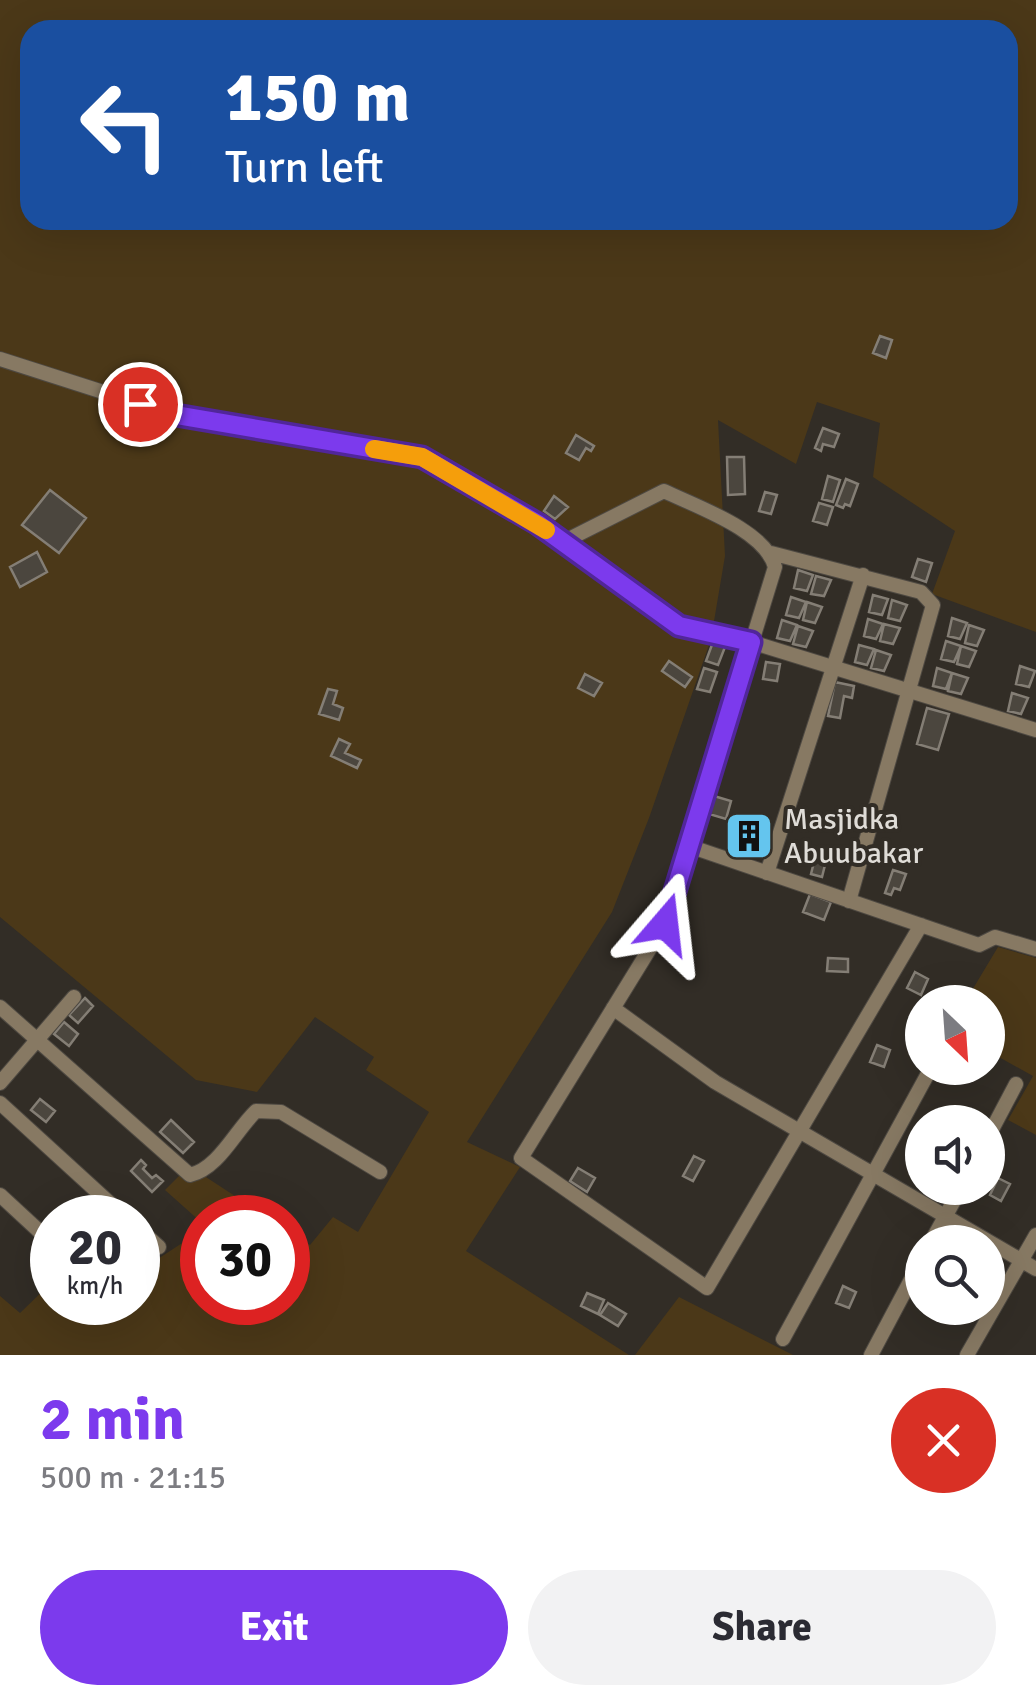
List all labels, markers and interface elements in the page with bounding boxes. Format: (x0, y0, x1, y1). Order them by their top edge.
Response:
text: 150 m (225, 54, 410, 140)
icon: left (60, 60, 190, 190)
text: Turn left (225, 140, 384, 195)
pin (98, 362, 183, 447)
icon: arrive (113, 377, 168, 432)
place label: Masjidka Abuubakar (784, 801, 923, 872)
building icon: Masjidka Abuubakar (723, 810, 775, 862)
position arrow (613, 872, 717, 976)
north arrow (905, 985, 1005, 1085)
map controls (905, 985, 1005, 1325)
button: sound (905, 1105, 1005, 1205)
speed limit sign: 30 (180, 1195, 310, 1325)
text: 20 (68, 1217, 122, 1279)
button: search (905, 1225, 1005, 1325)
text: km/h (67, 1270, 123, 1301)
text: 2 min (40, 1383, 185, 1457)
button: close (891, 1388, 996, 1493)
text: 500 m · 21:15 (40, 1458, 226, 1497)
button: Exit (40, 1570, 508, 1685)
button: Share (528, 1570, 996, 1685)

